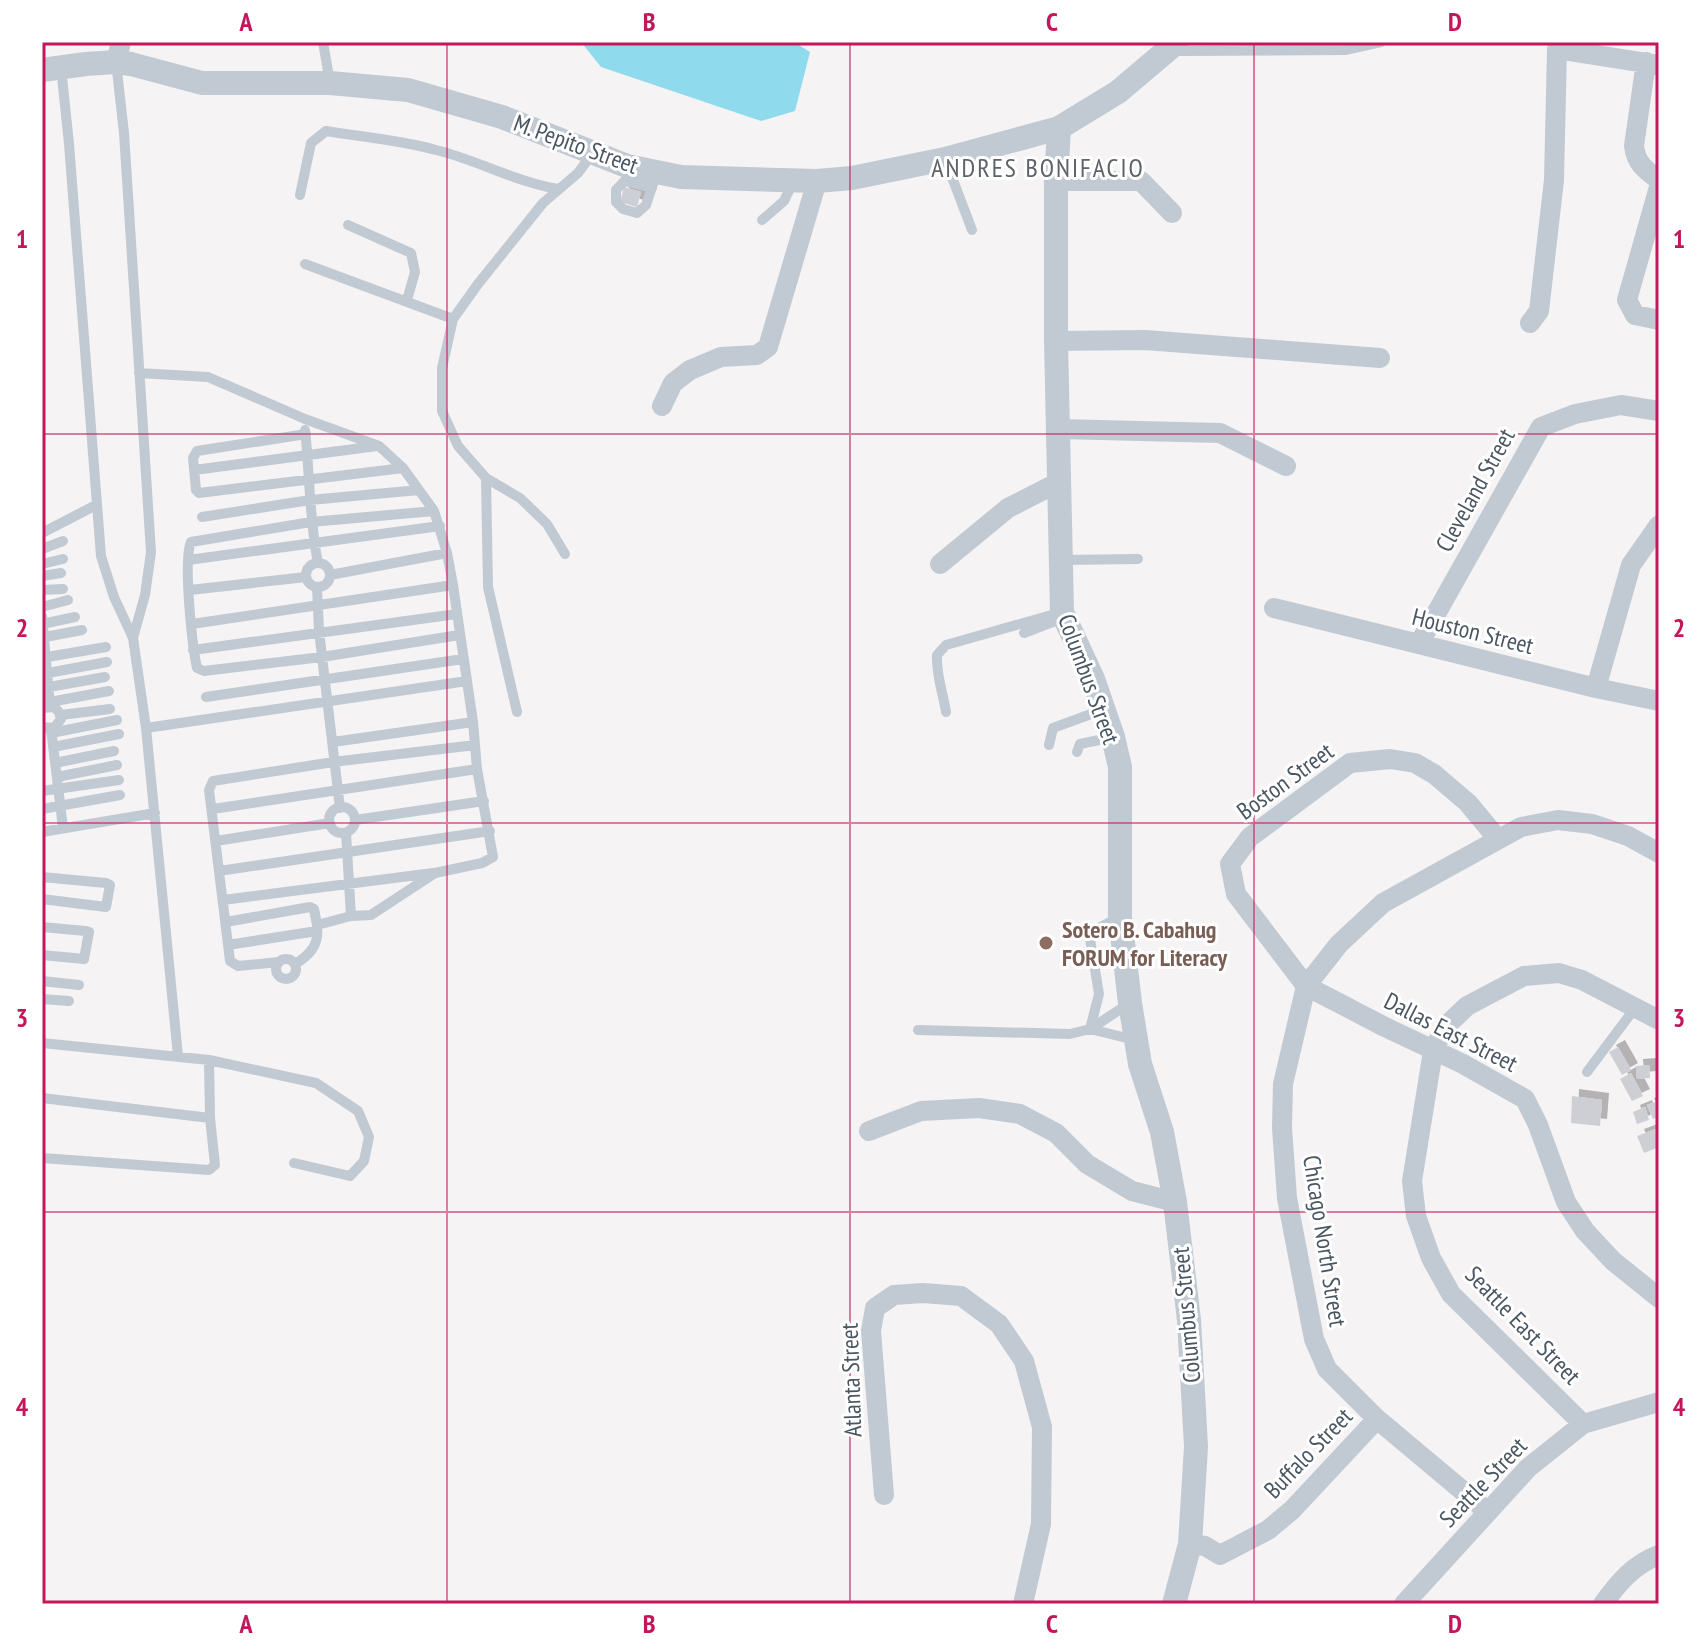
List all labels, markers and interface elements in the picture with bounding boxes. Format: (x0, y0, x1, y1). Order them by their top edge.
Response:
text: A (238, 5, 253, 38)
text: B (643, 5, 656, 38)
text: C (1046, 5, 1058, 38)
text: D (1448, 5, 1462, 38)
street label: M. Pepito Street (509, 107, 643, 181)
district label: ANDRES BONIFACIO (931, 151, 1145, 184)
text: 1 (16, 222, 28, 255)
text: 1 (1673, 222, 1685, 255)
street label: Cleveland Street (1428, 423, 1522, 557)
street label: Houston Street (1409, 601, 1537, 661)
street label: Columbus Street (1051, 610, 1127, 749)
text: 2 (16, 611, 28, 644)
text: 2 (1673, 611, 1685, 644)
street label: Boston Street (1231, 735, 1340, 826)
place label: Sotero B. Cabahug FORUM for Literacy (1062, 914, 1227, 973)
marker: Sotero B. Cabahug FORUM for Literacy (1037, 934, 1055, 952)
street label: Dallas East Street (1379, 985, 1523, 1079)
text: 3 (16, 1001, 28, 1034)
text: 3 (1673, 1001, 1685, 1034)
street label: Chicago North Street (1296, 1153, 1354, 1329)
street label: Columbus Street (1165, 1246, 1207, 1384)
street label: Seattle East Street (1459, 1259, 1588, 1391)
street label: Atlanta Street (834, 1322, 868, 1438)
text: 4 (16, 1390, 29, 1423)
text: 4 (1673, 1390, 1686, 1423)
street label: Buffalo Street (1257, 1401, 1359, 1505)
street label: Seattle Street (1433, 1430, 1534, 1534)
text: A (238, 1607, 253, 1640)
text: B (643, 1607, 656, 1640)
text: C (1046, 1607, 1058, 1640)
text: D (1448, 1607, 1462, 1640)

